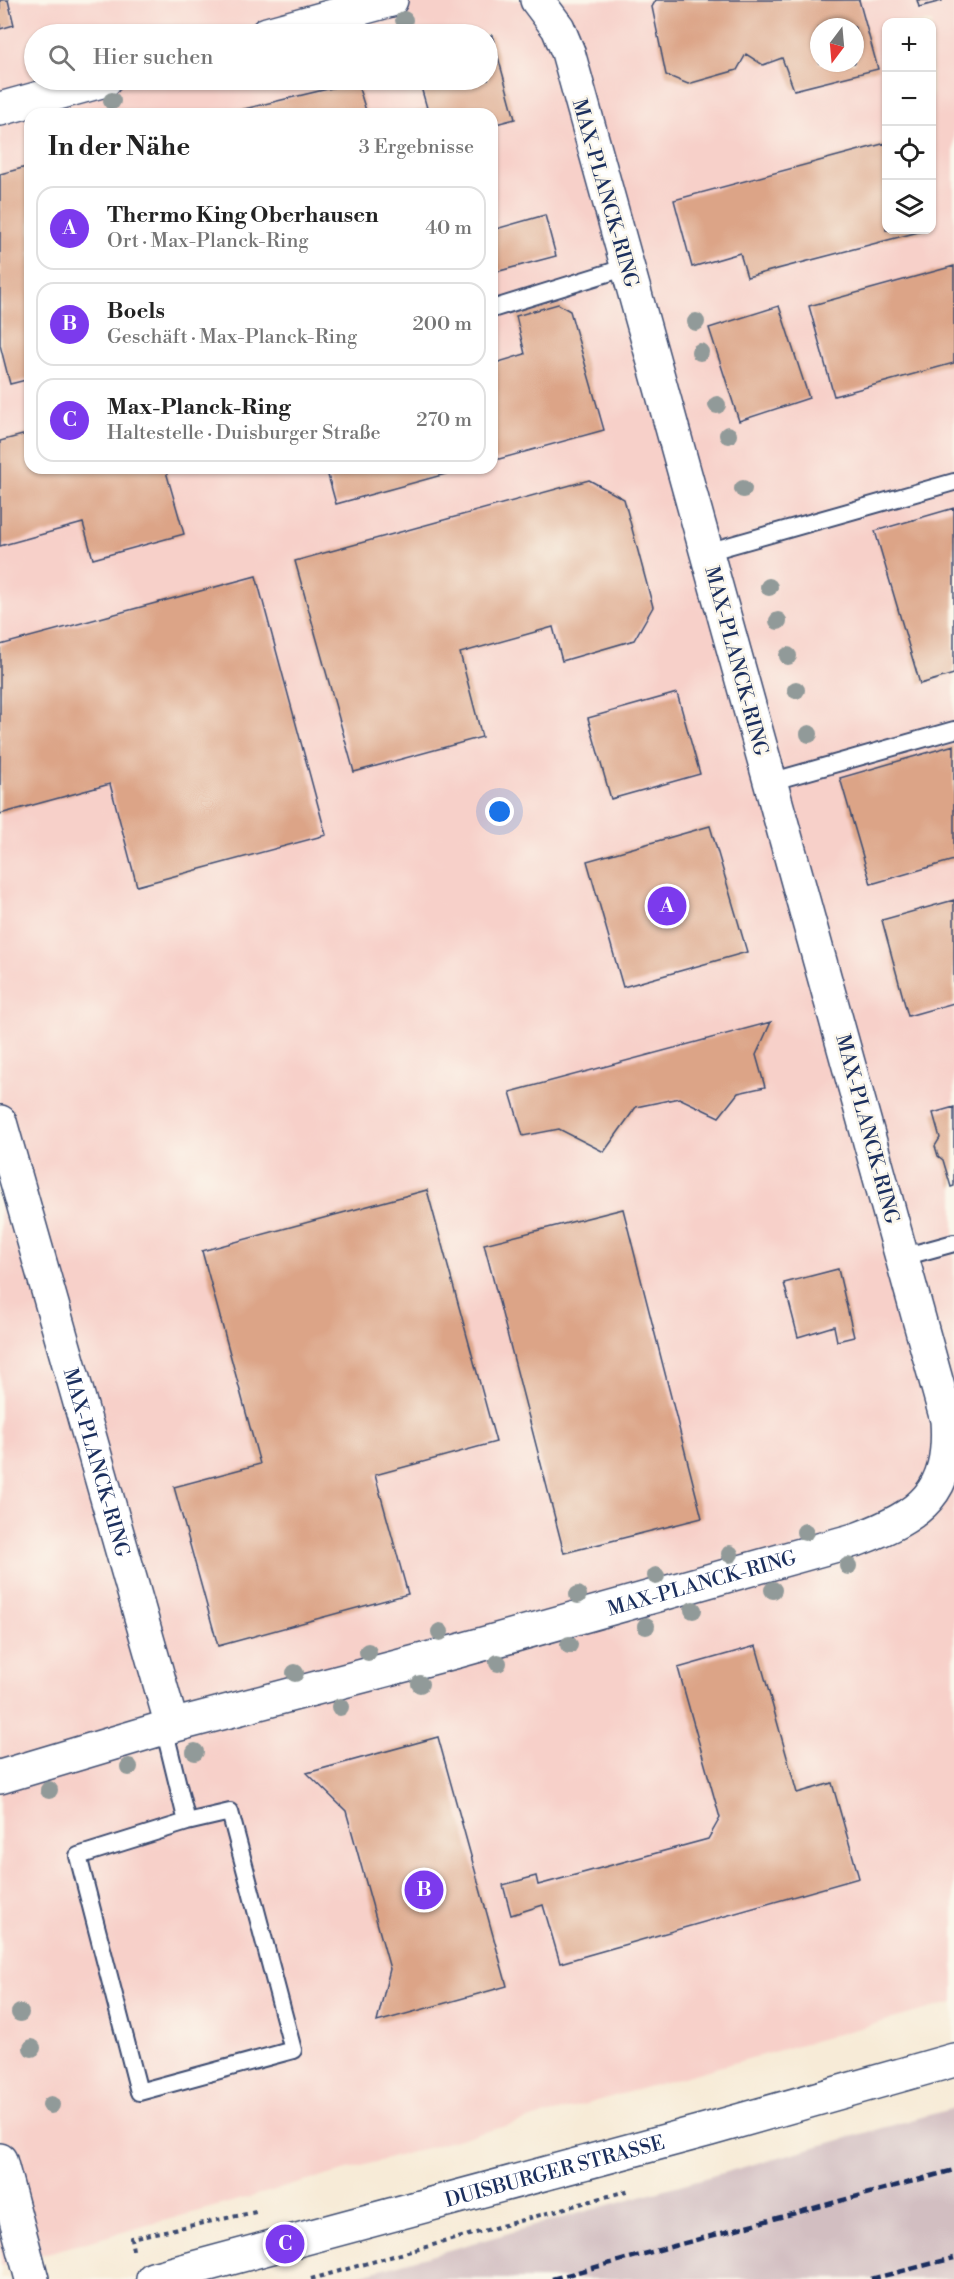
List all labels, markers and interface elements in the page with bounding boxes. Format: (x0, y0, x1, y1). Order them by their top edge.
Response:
north arrow (810, 18, 864, 72)
map controls (882, 18, 936, 234)
button: + (882, 18, 936, 72)
search box (24, 24, 498, 90)
icon: search (45, 41, 78, 74)
text: Hier suchen (93, 44, 213, 71)
button: − (882, 72, 936, 126)
street label: MAX-PLANCK-RING (566, 96, 644, 291)
button: locate (882, 126, 936, 180)
text: In der Nähe (48, 131, 190, 163)
text: 3 Ergebnisse (359, 135, 474, 160)
button: layers (882, 180, 936, 234)
text: Thermo King Oberhausen (107, 202, 379, 229)
text: A (62, 216, 77, 241)
text: 40 m (425, 216, 472, 241)
text: Ort · Max-Planck-Ring (107, 229, 309, 254)
text: Boels (107, 298, 165, 325)
text: B (62, 312, 77, 337)
text: 200 m (412, 312, 472, 337)
text: Geschäft · Max-Planck-Ring (107, 325, 357, 350)
text: Max-Planck-Ring (107, 394, 291, 421)
text: C (62, 408, 77, 433)
text: 270 m (416, 408, 472, 433)
text: Haltestelle · Duisburger Straße (107, 421, 381, 446)
street label: MAX-PLANCK-RING (698, 564, 773, 759)
your location (485, 797, 514, 826)
pin: A (648, 884, 686, 928)
street label: MAX-PLANCK-RING (829, 1032, 904, 1227)
street label: MAX-PLANCK-RING (57, 1366, 134, 1560)
street label: MAX-PLANCK-RING (605, 1546, 800, 1623)
pin: B (404, 1868, 444, 1912)
street label: DUISBURGER STRASSE (442, 2131, 668, 2214)
pin: C (266, 2222, 304, 2266)

